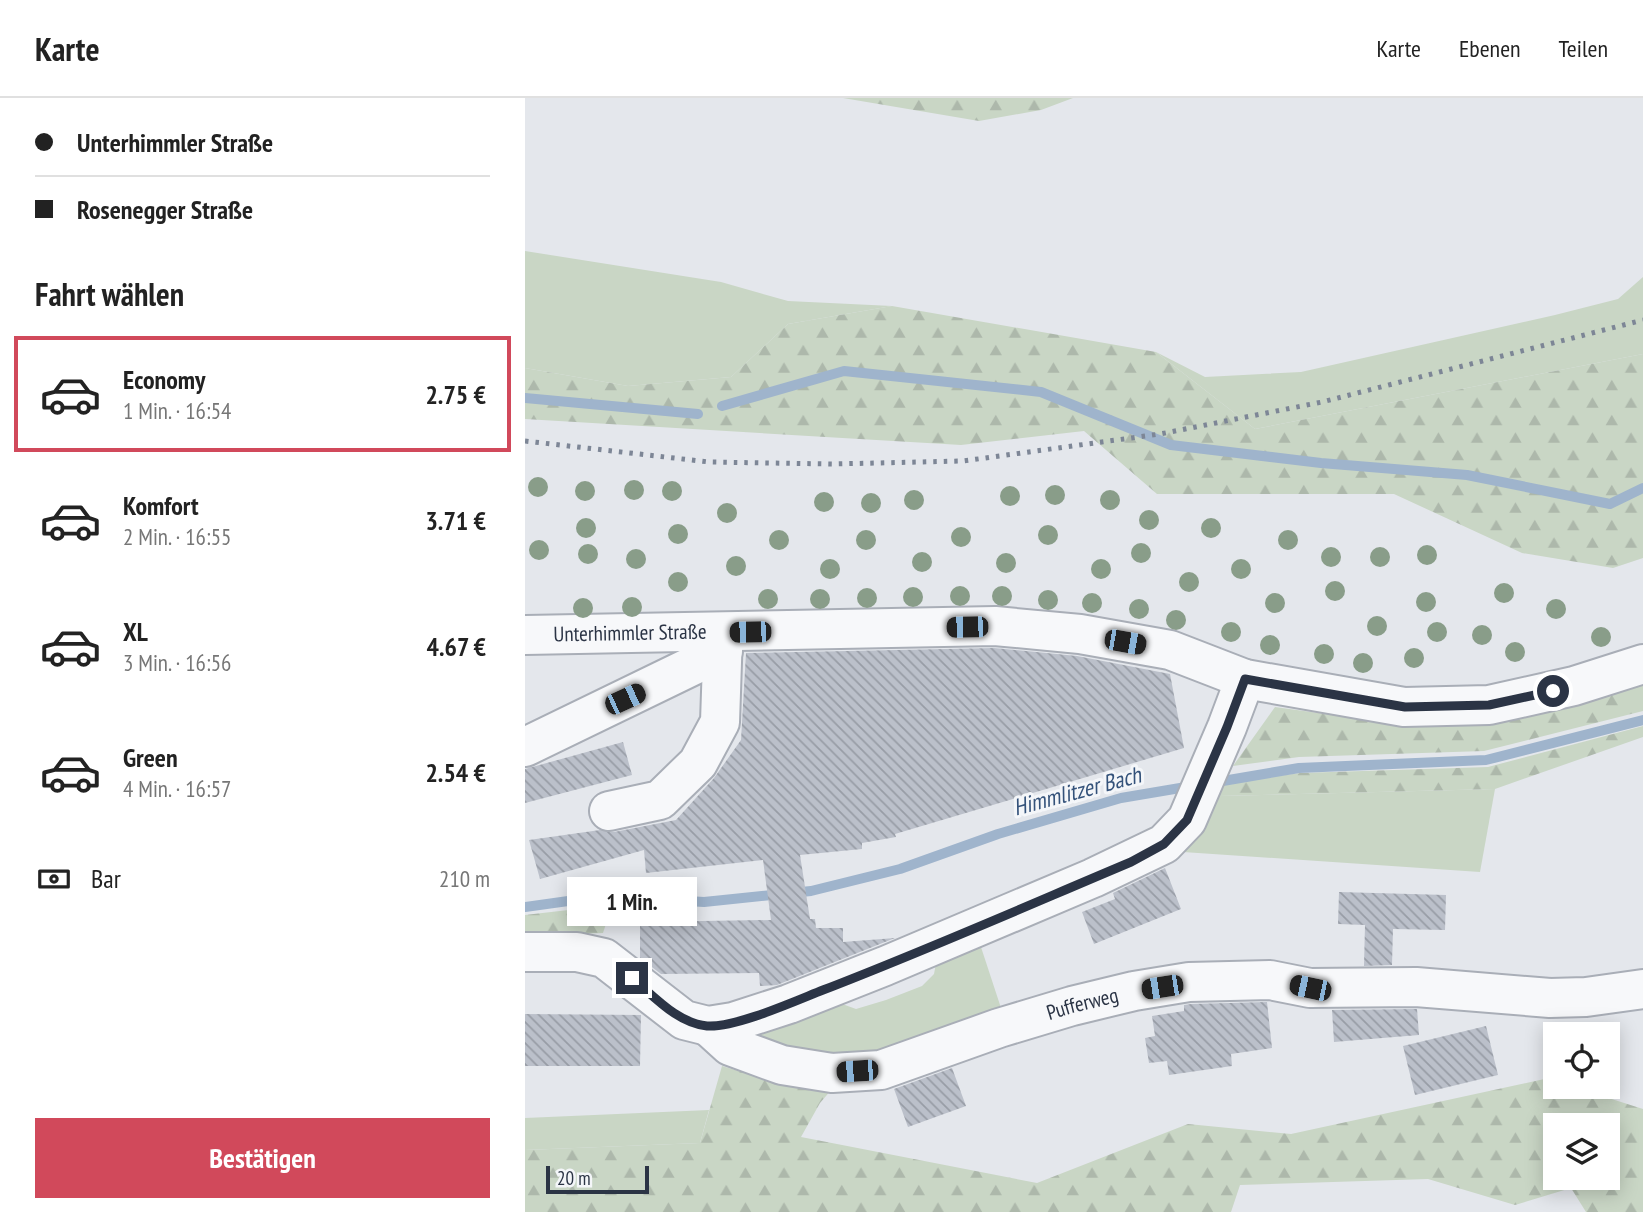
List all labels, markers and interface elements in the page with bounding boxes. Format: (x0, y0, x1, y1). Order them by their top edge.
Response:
text: Karte (35, 27, 100, 70)
text: Karte (1377, 33, 1421, 64)
text: Ebenen (1459, 33, 1521, 64)
text: Teilen (1559, 33, 1608, 64)
text: Unterhimmler Straße (77, 126, 273, 159)
text: Rosenegger Straße (77, 193, 253, 226)
text: Fahrt wählen (35, 273, 184, 315)
icon: car (39, 363, 102, 426)
text: Economy (123, 363, 205, 396)
text: 2.75 € (425, 378, 486, 411)
text: 1 Min. · 16:54 (123, 396, 231, 425)
icon: car (39, 489, 102, 552)
text: Komfort (123, 489, 199, 522)
text: 3.71 € (425, 504, 486, 537)
text: 2 Min. · 16:55 (123, 522, 231, 551)
icon: car (39, 615, 102, 678)
text: XL (123, 615, 148, 648)
car (946, 616, 989, 638)
street label: Unterhimmler Straße (553, 618, 707, 647)
car (729, 621, 772, 643)
car (1103, 628, 1148, 656)
text: 4.67 € (427, 630, 486, 663)
text: 3 Min. · 16:56 (123, 648, 231, 677)
route start (1537, 675, 1569, 707)
car (602, 681, 649, 717)
icon: car (39, 741, 102, 804)
text: Green (123, 741, 178, 774)
text: 2.54 € (425, 756, 486, 789)
water label: Himmlitzer Bach (1010, 759, 1146, 821)
text: 4 Min. · 16:57 (123, 774, 231, 803)
icon: cash (35, 860, 73, 898)
text: Bar (91, 862, 121, 895)
text: 210 m (439, 864, 490, 893)
callout: 1 Min. (567, 876, 697, 926)
text: 1 Min. (606, 887, 658, 916)
route end (616, 962, 648, 994)
car (1140, 973, 1185, 1001)
car (1288, 973, 1333, 1003)
street label: Pufferweg (1043, 981, 1121, 1026)
map controls (1543, 1022, 1620, 1190)
button: locate (1543, 1022, 1620, 1099)
car (836, 1059, 879, 1083)
button: layers (1543, 1113, 1620, 1190)
button: Bestätigen (35, 1118, 490, 1198)
scale bar (546, 1163, 649, 1195)
text: 20 m (557, 1166, 591, 1190)

